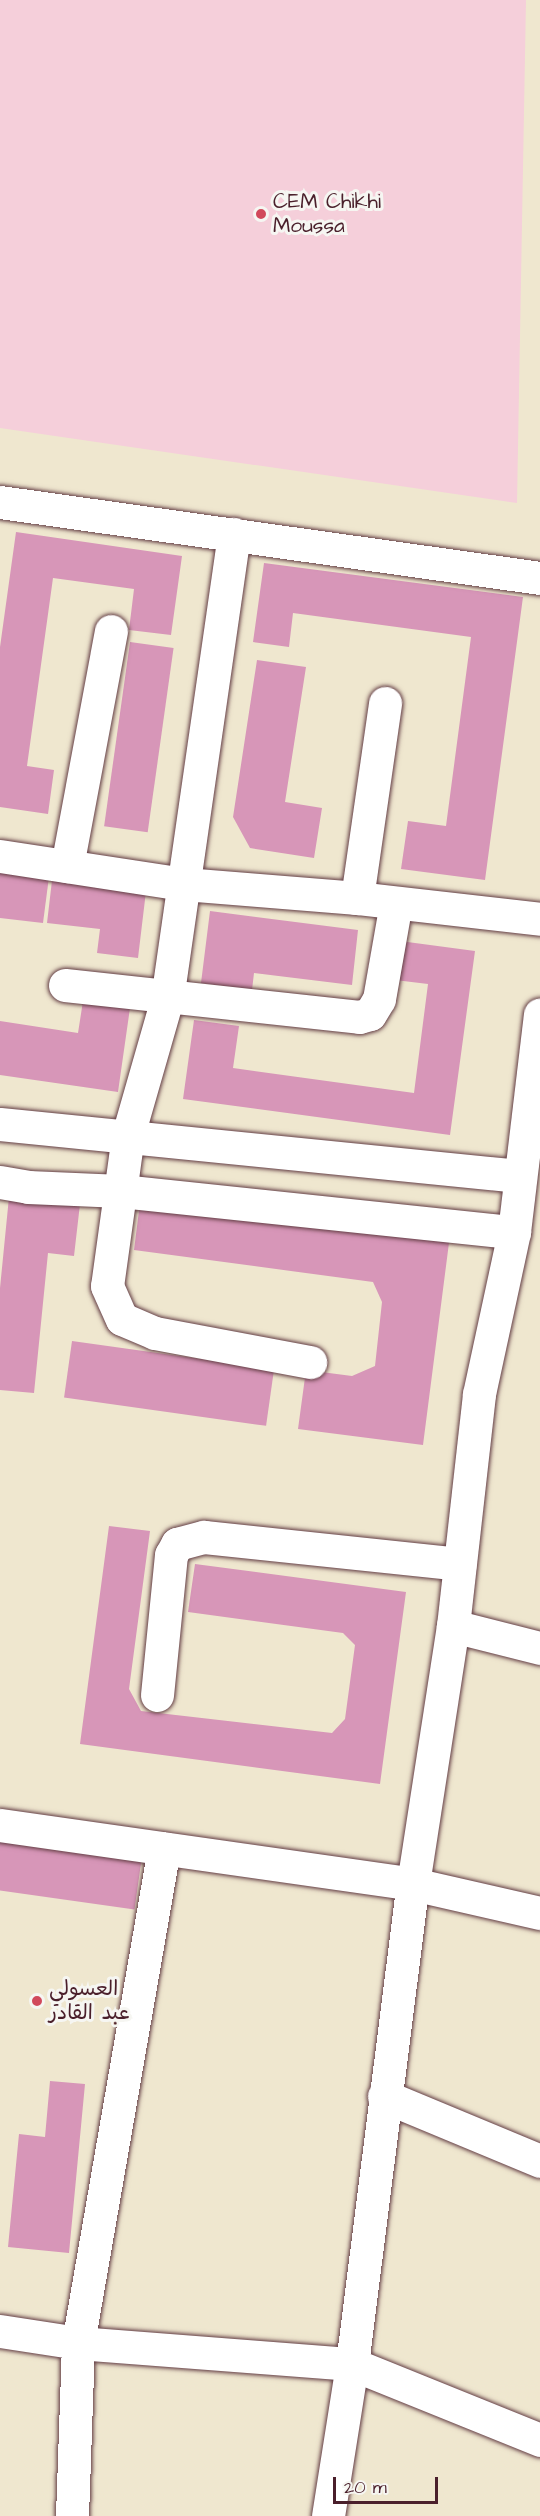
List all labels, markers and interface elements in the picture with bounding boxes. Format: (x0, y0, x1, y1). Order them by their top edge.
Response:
place label: CEM Chikhi Moussa (273, 189, 381, 239)
marker: CEM Chikhi Moussa (254, 207, 268, 221)
place label: العسولي عبد القادر (49, 1976, 130, 2026)
marker: العسولي عبد القادر (30, 1994, 44, 2008)
scale bar (336, 2465, 441, 2503)
text: 20 m (344, 2475, 387, 2500)

